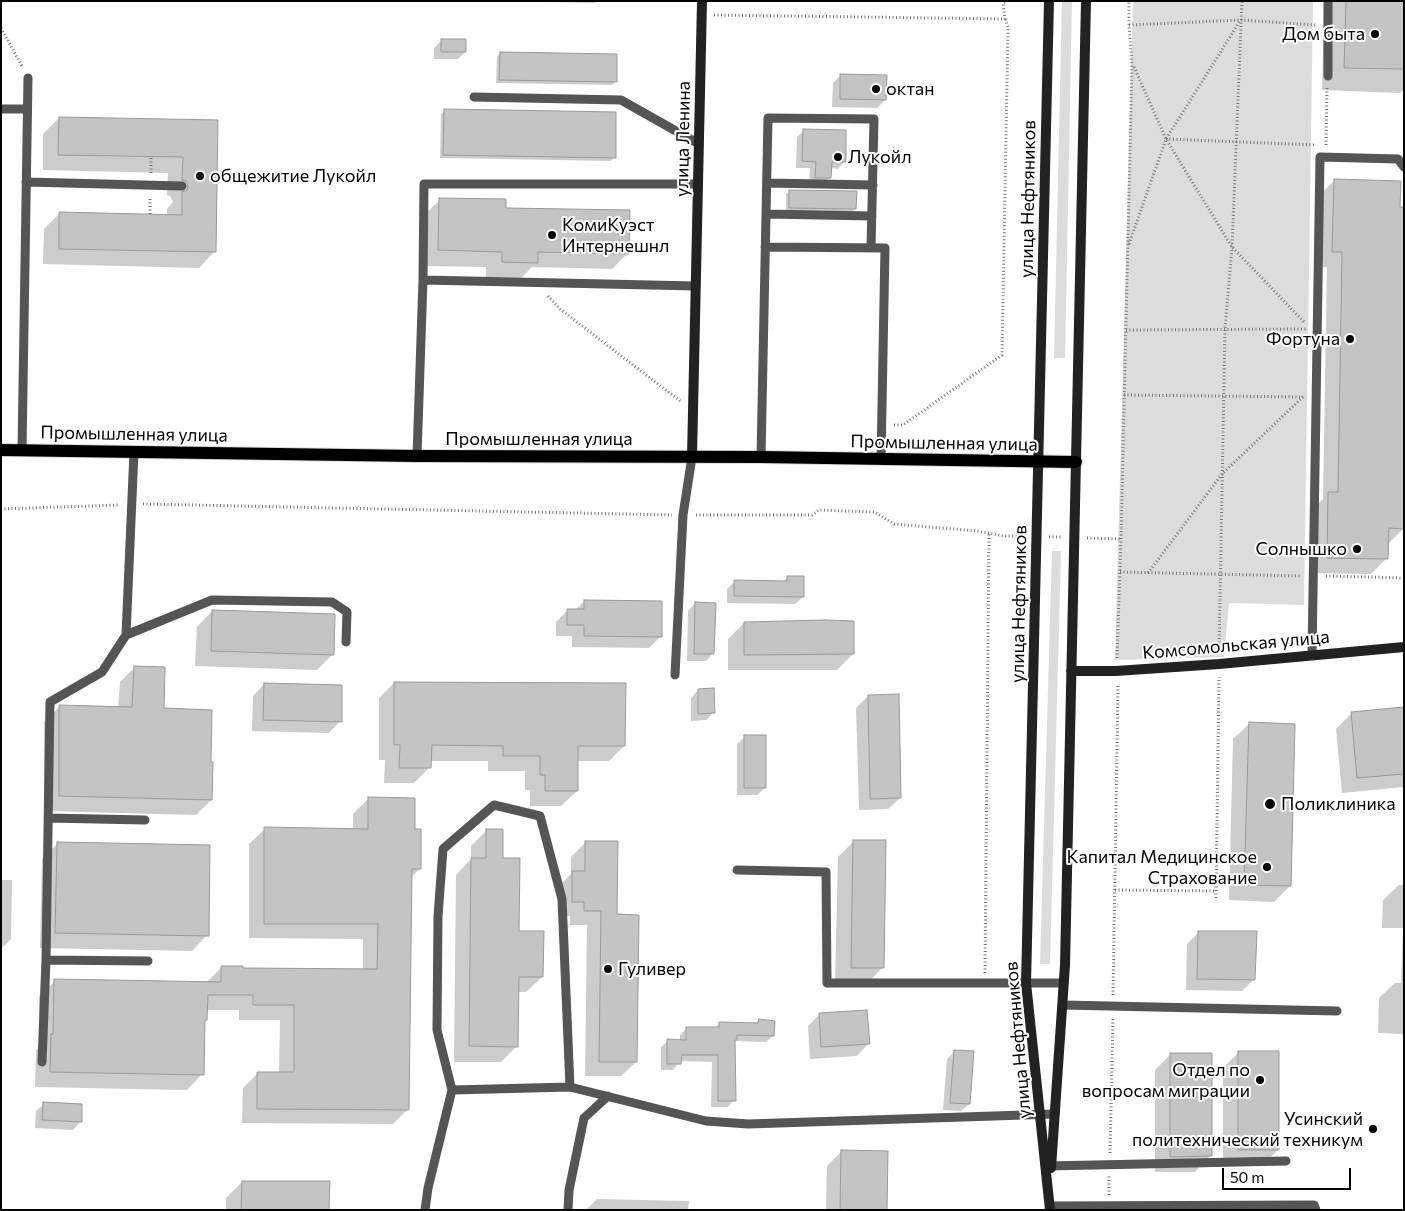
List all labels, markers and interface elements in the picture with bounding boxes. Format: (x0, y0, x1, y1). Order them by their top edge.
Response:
place label: Дом быта (1282, 23, 1365, 45)
marker: Дом быта (1369, 28, 1381, 40)
place label: октан (886, 78, 934, 100)
street label: улица Ленина (671, 81, 695, 197)
marker: октан (870, 83, 882, 95)
street label: улица Нефтяников (1016, 120, 1040, 278)
place label: Лукойл (848, 146, 912, 168)
marker: Лукойл (832, 151, 844, 163)
place label: общежитие Лукойл (210, 165, 376, 187)
marker: общежитие Лукойл (194, 170, 206, 182)
place label: КомиКуэст Интернешнл (562, 214, 670, 256)
marker: КомиКуэст Интернешнл (546, 229, 558, 241)
place label: Фортуна (1266, 328, 1340, 350)
marker: Фортуна (1344, 333, 1356, 345)
street label: Промышленная улица (40, 422, 228, 446)
street label: Промышленная улица (445, 428, 633, 450)
street label: Промышленная улица (850, 431, 1038, 455)
street label: улица Нефтяников (1007, 525, 1031, 683)
place label: Солнышко (1255, 538, 1347, 560)
marker: Солнышко (1351, 543, 1363, 555)
street label: Комсомольская улица (1142, 626, 1330, 664)
place label: Поликлиника (1281, 793, 1396, 815)
marker: Поликлиника (1263, 797, 1277, 811)
place label: Капитал Медицинское Страхование (1066, 846, 1257, 889)
marker: Капитал Медицинское Страхование (1261, 861, 1273, 873)
place label: Гуливер (618, 958, 686, 980)
street label: улица Нефтяников (1000, 960, 1036, 1120)
marker: Гуливер (602, 963, 614, 975)
place label: Отдел по вопросам миграции (1082, 1059, 1250, 1102)
marker: Отдел по вопросам миграции (1254, 1074, 1266, 1086)
place label: Усинский политехнический техникум (1132, 1108, 1363, 1150)
marker: Усинский политехнический техникум (1367, 1123, 1379, 1135)
scale bar (1225, 1158, 1354, 1190)
text: 50 m (1230, 1168, 1264, 1186)

